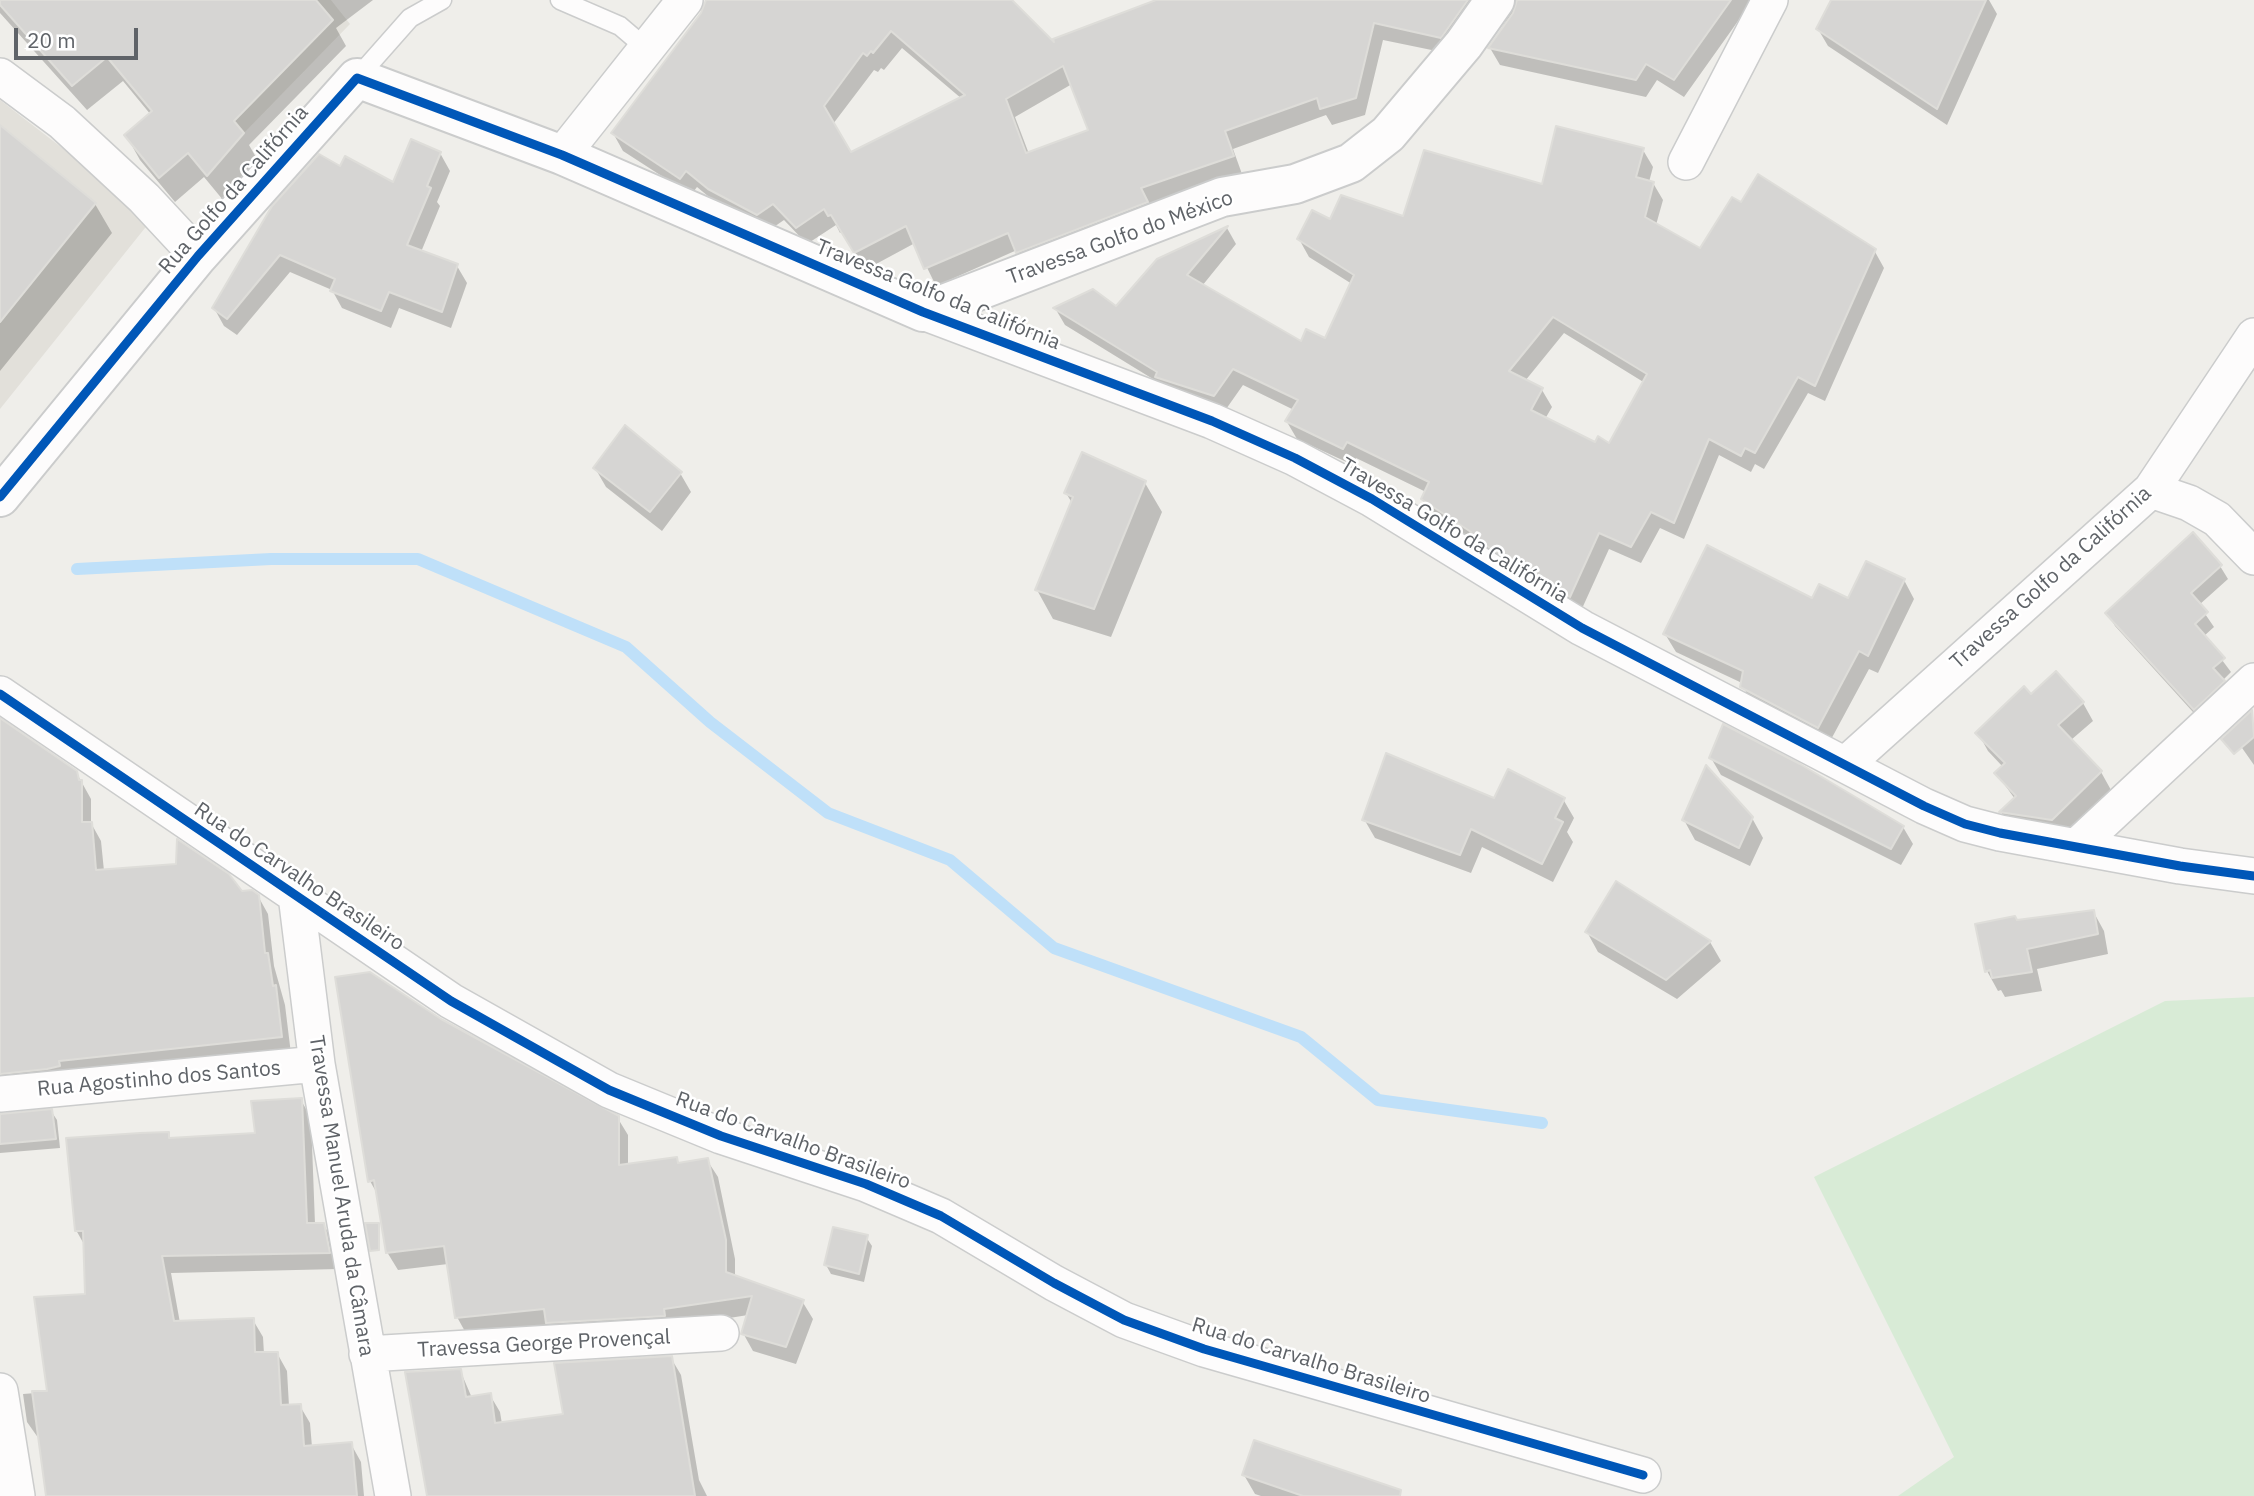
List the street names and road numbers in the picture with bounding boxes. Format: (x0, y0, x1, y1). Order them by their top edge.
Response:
street label: Rua Golfo da Califórnia (154, 101, 314, 279)
street label: Travessa Golfo do México (1004, 185, 1236, 291)
street label: Travessa Golfo da Califórnia (812, 234, 1064, 356)
street label: Travessa Golfo da Califórnia (1335, 453, 1573, 609)
street label: Travessa Golfo da Califórnia (1945, 481, 2157, 675)
street label: Rua do Carvalho Brasileiro (189, 797, 409, 957)
street label: Travessa Manuel Aruda da Câmara (303, 1034, 379, 1358)
street label: Rua Agostinho dos Santos (36, 1056, 282, 1102)
street label: Rua do Carvalho Brasileiro (672, 1087, 914, 1195)
street label: Rua do Carvalho Brasileiro (1189, 1313, 1433, 1409)
street label: Travessa George Provençal (417, 1325, 671, 1363)

